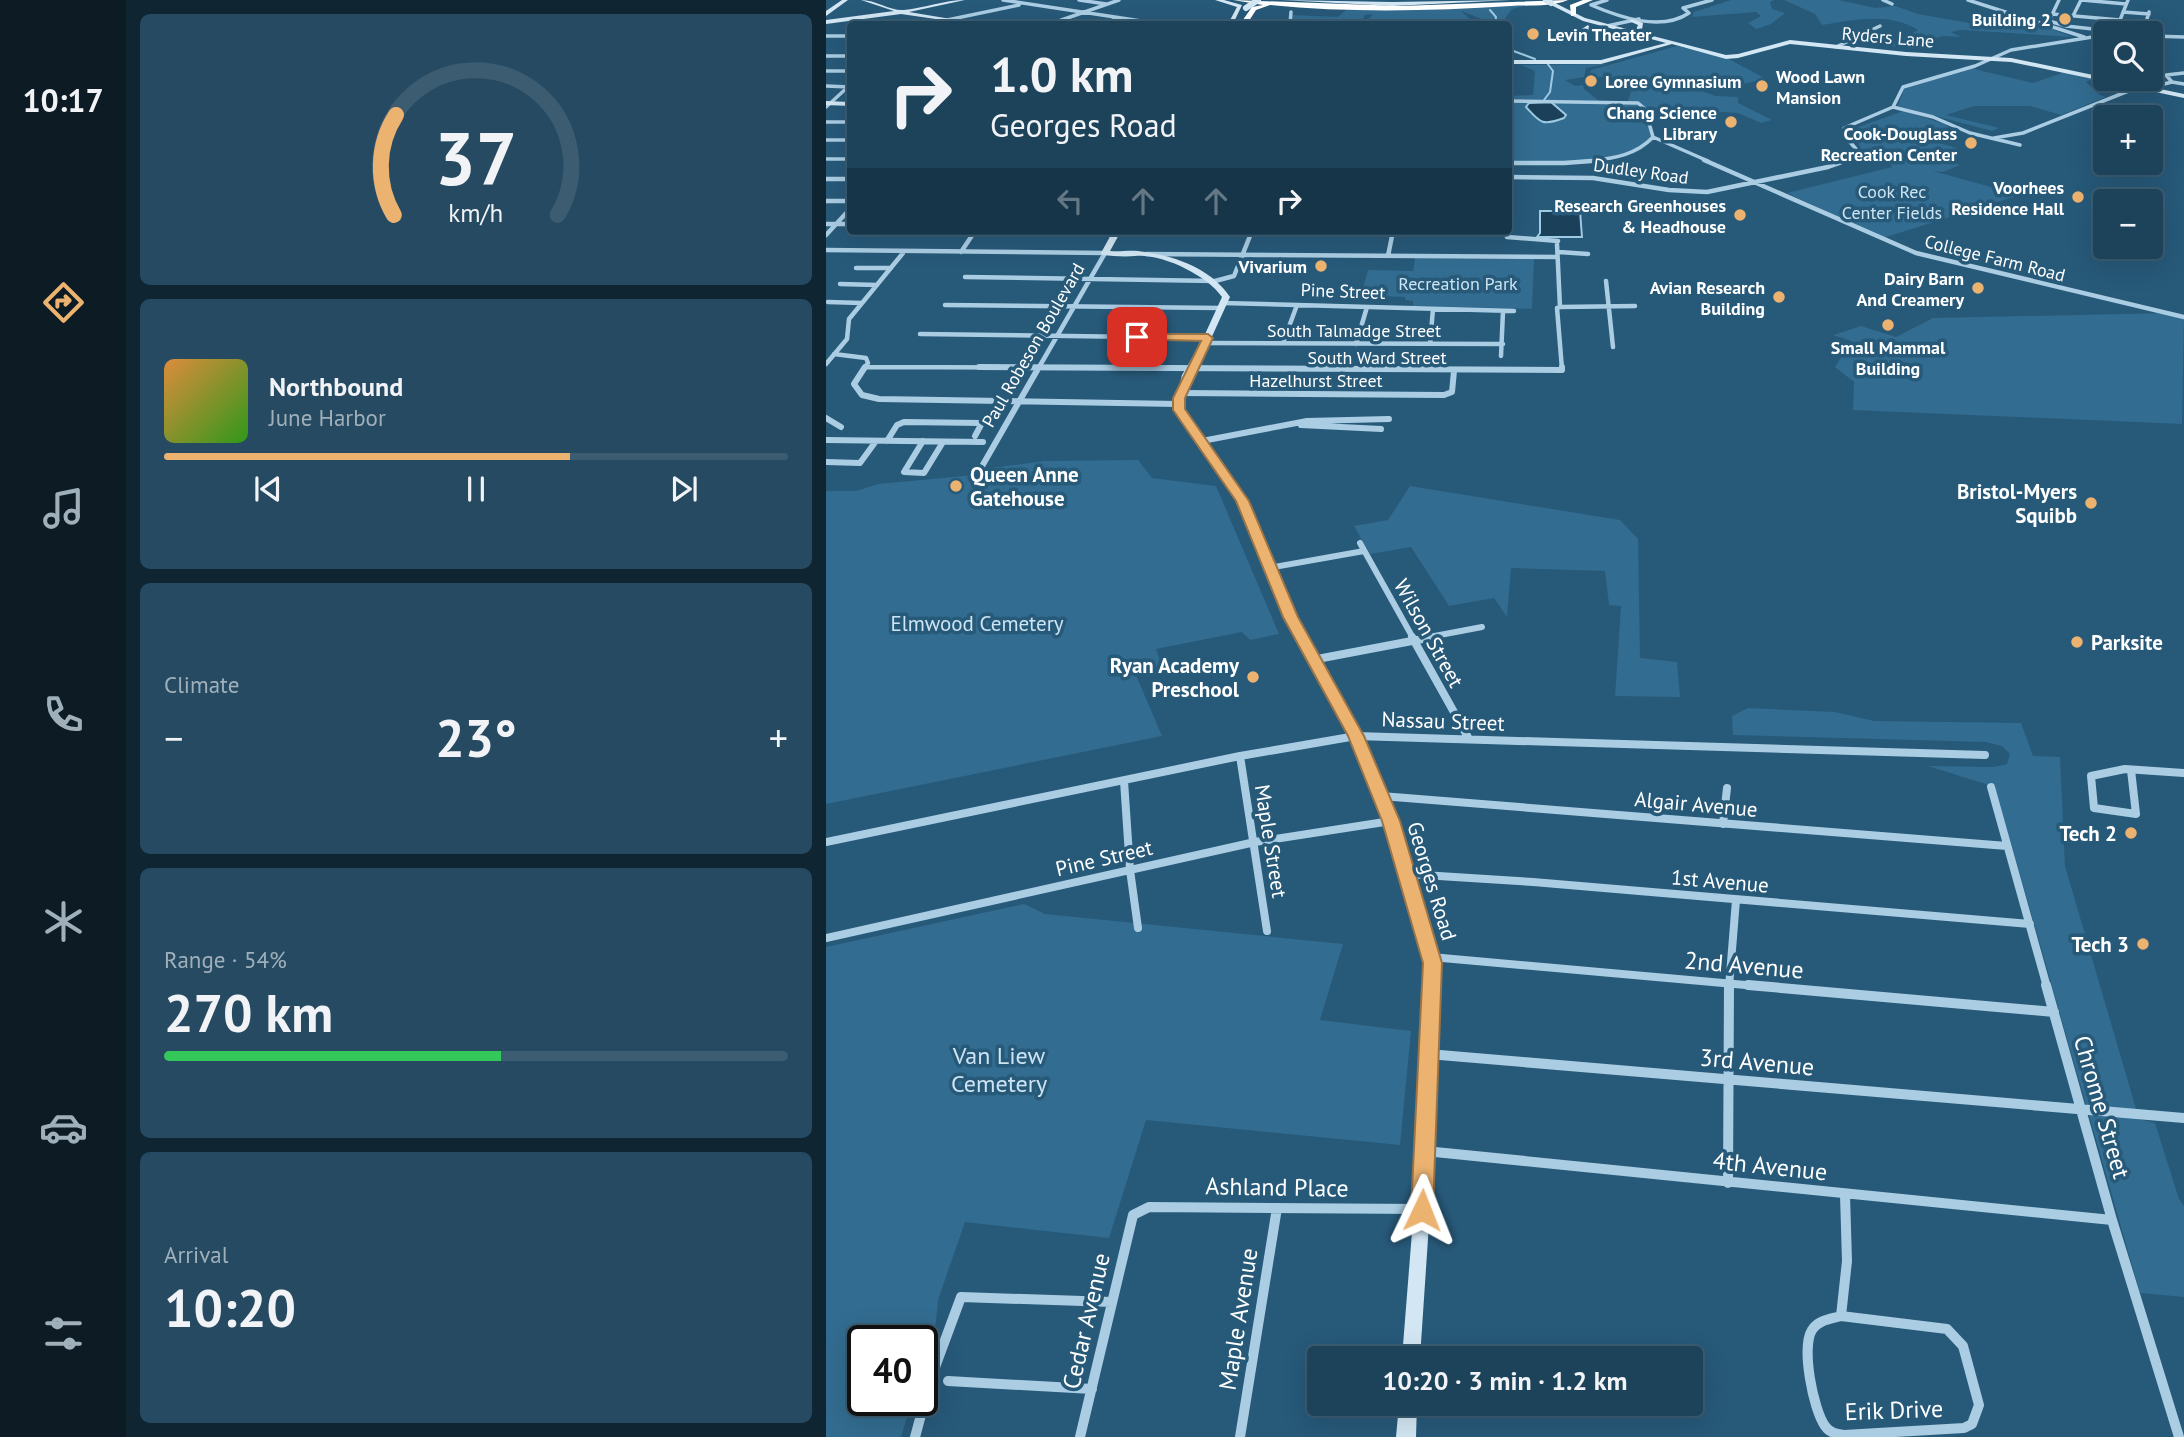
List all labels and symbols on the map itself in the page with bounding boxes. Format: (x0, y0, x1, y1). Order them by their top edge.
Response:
place label: Building 2 (1972, 8, 2051, 31)
marker: Building 2 (2057, 11, 2073, 27)
street label: Ryders Lane (1841, 22, 1935, 52)
place label: Levin Theater (1547, 23, 1652, 46)
marker: Levin Theater (1525, 26, 1541, 42)
place label: Wood Lawn Mansion (1776, 65, 1865, 109)
place label: Loree Gymnasium (1605, 70, 1742, 93)
marker: Loree Gymnasium (1583, 73, 1599, 89)
marker: Wood Lawn Mansion (1754, 78, 1770, 94)
place label: Chang Science Library (1606, 101, 1717, 145)
marker: Chang Science Library (1723, 114, 1739, 130)
place label: Cook-Douglass Recreation Center (1821, 122, 1958, 166)
marker: Cook-Douglass Recreation Center (1963, 135, 1979, 151)
street label: Dudley Road (1592, 153, 1690, 189)
place label: Voorhees Residence Hall (1951, 176, 2065, 220)
park label: Cook Rec Center Fields (1842, 180, 1942, 224)
marker: Voorhees Residence Hall (2070, 189, 2086, 205)
place label: Research Greenhouses & Headhouse (1554, 194, 1726, 238)
marker: Research Greenhouses & Headhouse (1732, 207, 1748, 223)
street label: College Farm Road (1922, 229, 2068, 287)
place label: Vivarium (1237, 255, 1307, 278)
marker: Vivarium (1313, 258, 1329, 274)
street label: Paul Robeson Boulevard (977, 259, 1089, 431)
place label: Dairy Barn And Creamery (1856, 267, 1964, 311)
park label: Recreation Park (1398, 272, 1518, 295)
place label: Avian Research Building (1650, 276, 1765, 320)
street label: Pine Street (1300, 278, 1386, 304)
marker: Dairy Barn And Creamery (1970, 280, 1986, 296)
marker: Avian Research Building (1771, 289, 1787, 305)
pin (1107, 307, 1167, 367)
marker: Small Mammal Building (1880, 317, 1896, 333)
street label: South Talmadge Street (1267, 319, 1441, 342)
place label: Small Mammal Building (1831, 336, 1946, 380)
street label: South Ward Street (1308, 346, 1447, 369)
street label: Hazelhurst Street (1249, 369, 1383, 392)
place label: Queen Anne Gatehouse (970, 461, 1079, 512)
marker: Queen Anne Gatehouse (948, 478, 964, 494)
place label: Bristol-Myers Squibb (1957, 478, 2077, 529)
marker: Bristol-Myers Squibb (2083, 495, 2099, 511)
street label: Wilson Street (1388, 574, 1470, 692)
park label: Elmwood Cemetery (890, 610, 1064, 637)
place label: Parksite (2091, 629, 2163, 656)
marker: Parksite (2069, 634, 2085, 650)
place label: Ryan Academy Preschool (1110, 652, 1240, 703)
marker: Ryan Academy Preschool (1245, 669, 1261, 685)
street label: Nassau Street (1381, 705, 1505, 737)
street label: Maple Street (1249, 782, 1293, 900)
street label: Algair Avenue (1633, 785, 1759, 823)
street label: Georges Road (1401, 818, 1463, 944)
place label: Tech 2 (2059, 820, 2117, 847)
marker: Tech 2 (2123, 825, 2139, 841)
street label: Pine Street (1053, 834, 1155, 882)
street label: 1st Avenue (1670, 863, 1770, 899)
place label: Tech 3 (2071, 931, 2129, 958)
marker: Tech 3 (2135, 936, 2151, 952)
street label: 2nd Avenue (1683, 944, 1805, 986)
street label: Chrome Street (2067, 1032, 2137, 1182)
park label: Van Liew Cemetery (951, 1040, 1047, 1099)
street label: 3rd Avenue (1698, 1042, 1816, 1082)
street label: 4th Avenue (1711, 1145, 1829, 1187)
street label: Ashland Place (1205, 1170, 1349, 1204)
position arrow (1385, 1173, 1459, 1247)
street label: Maple Avenue (1211, 1246, 1265, 1392)
street label: Cedar Avenue (1055, 1250, 1117, 1392)
speed limit sign: 40 (847, 1325, 938, 1416)
street label: Erik Drive (1844, 1393, 1944, 1427)

